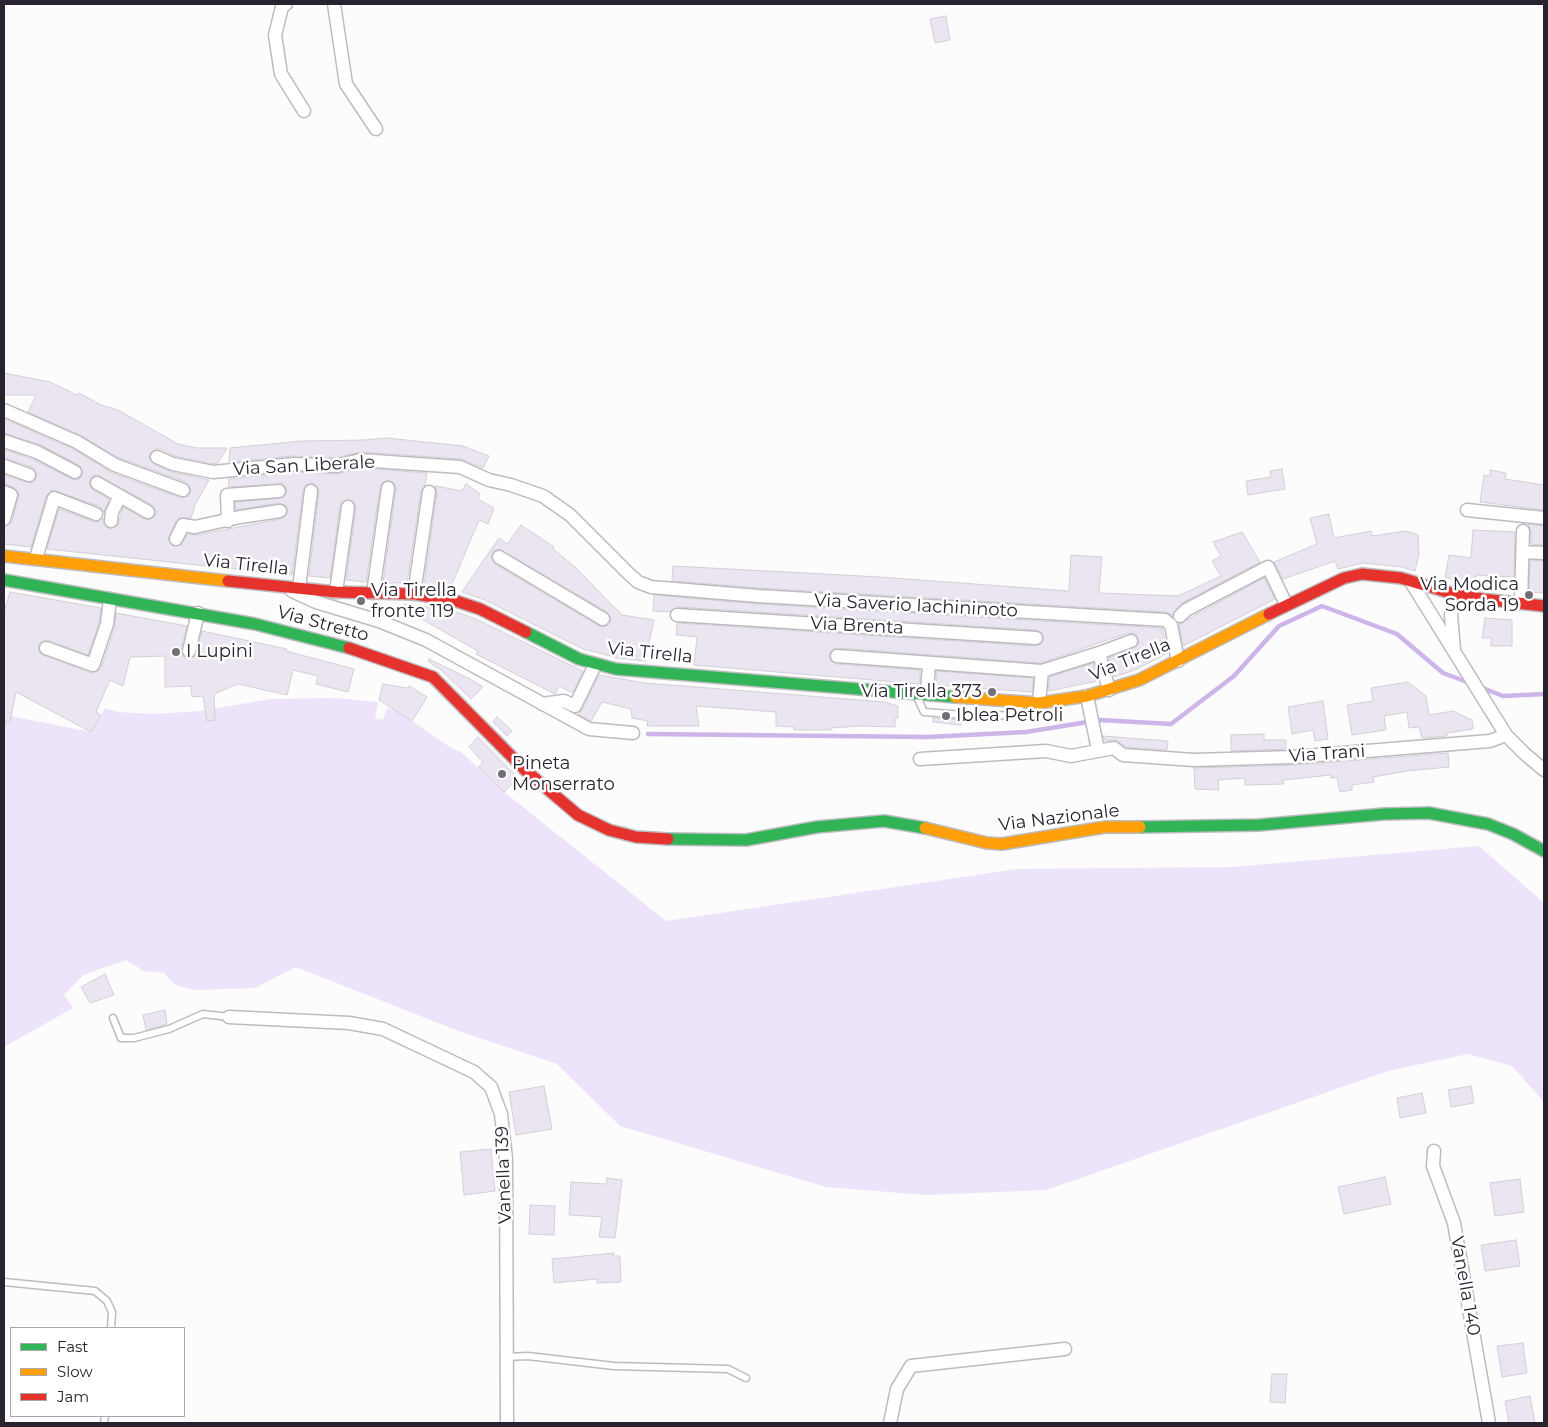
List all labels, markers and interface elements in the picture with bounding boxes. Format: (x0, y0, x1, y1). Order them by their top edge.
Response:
street label: Via San Liberale (232, 451, 376, 481)
street label: Via Tirella (202, 550, 290, 580)
place label: Via Modica Sorda 19 (1420, 574, 1519, 616)
place label: Via Tirella fronte 119 (371, 580, 457, 622)
marker: Via Modica Sorda 19 (1523, 589, 1535, 601)
street label: Via Saverio Iachininoto (814, 590, 1018, 622)
marker: Via Tirella fronte 119 (355, 595, 367, 607)
street label: Via Stretto (275, 601, 371, 647)
street label: Via Brenta (810, 613, 904, 639)
street label: Via Tirella (1086, 634, 1174, 686)
street label: Via Tirella (606, 638, 694, 668)
place label: I Lupini (186, 641, 253, 663)
marker: I Lupini (170, 646, 182, 658)
place label: Via Tirella 373 (861, 681, 982, 703)
marker: Via Tirella 373 (986, 686, 998, 698)
place label: Iblea Petroli (956, 705, 1063, 727)
marker: Iblea Petroli (940, 710, 952, 722)
street label: Via Trani (1288, 741, 1366, 767)
place label: Pineta Monserrato (512, 753, 615, 796)
marker: Pineta Monserrato (496, 768, 508, 780)
street label: Via Nazionale (997, 800, 1121, 836)
street label: Vanella 139 (491, 1126, 517, 1224)
street label: Vanella 140 (1446, 1235, 1484, 1337)
legend (10, 1327, 185, 1417)
text: Fast (57, 1337, 88, 1356)
text: Slow (57, 1362, 93, 1381)
text: Jam (57, 1387, 89, 1406)

